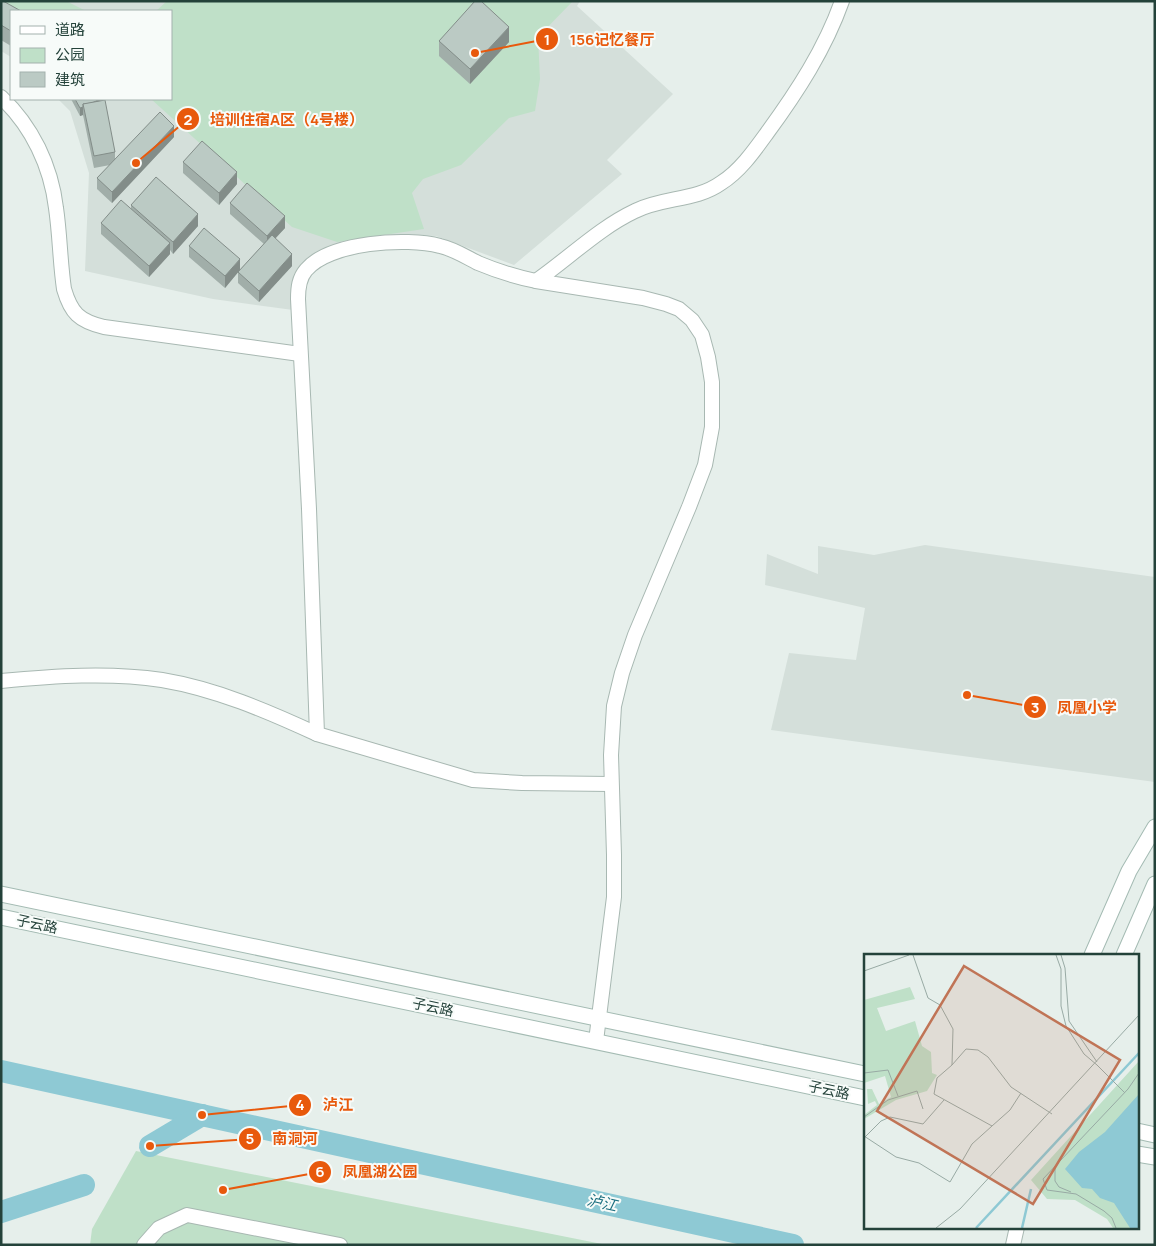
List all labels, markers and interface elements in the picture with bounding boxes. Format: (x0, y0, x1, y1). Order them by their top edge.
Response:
legend (10, 10, 172, 100)
text: 道路 (55, 19, 85, 40)
callout: 156记忆餐厅 (534, 24, 664, 54)
text: 1 (544, 29, 550, 50)
text: 156记忆餐厅 (570, 29, 654, 50)
text: 公园 (55, 44, 85, 65)
text: 建筑 (55, 69, 85, 90)
callout: 培训住宿A区（4号楼） (175, 104, 375, 134)
text: 2 (184, 109, 193, 130)
text: 培训住宿A区（4号楼） (210, 109, 364, 130)
callout: 凤凰小学 (1022, 692, 1127, 722)
text: 3 (1031, 697, 1039, 718)
text: 凤凰小学 (1057, 697, 1117, 718)
street label: 子云路 (15, 910, 60, 937)
inset map (864, 954, 1138, 1228)
street label: 子云路 (411, 993, 456, 1020)
street label: 子云路 (807, 1076, 852, 1103)
callout: 泸江 (288, 1090, 363, 1120)
text: 4 (295, 1094, 305, 1115)
text: 泸江 (323, 1094, 353, 1115)
callout: 南洞河 (237, 1124, 327, 1154)
text: 5 (246, 1128, 255, 1149)
text: 南洞河 (272, 1128, 318, 1149)
callout: 凤凰湖公园 (307, 1157, 427, 1187)
text: 6 (315, 1161, 325, 1182)
text: 凤凰湖公园 (342, 1161, 418, 1182)
water label: 泸江 (585, 1189, 621, 1216)

